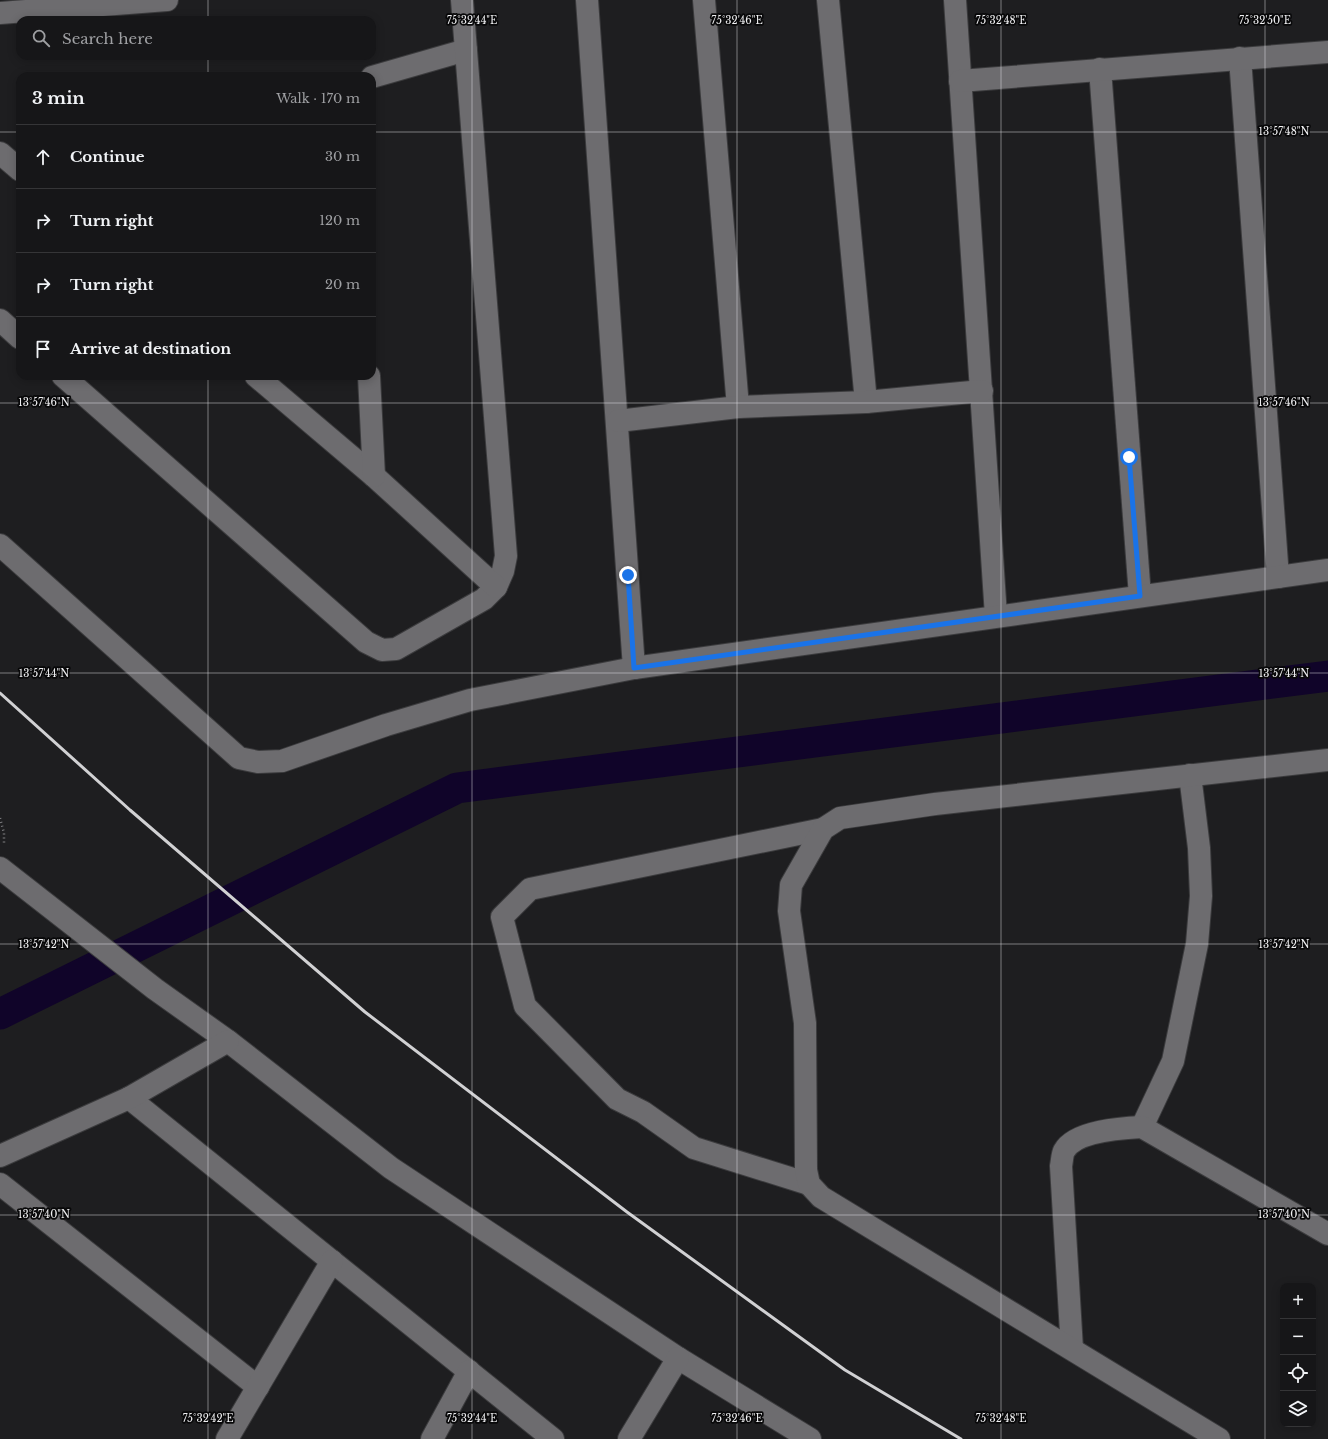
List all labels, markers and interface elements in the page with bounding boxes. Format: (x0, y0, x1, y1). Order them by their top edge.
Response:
text: 75°32'44"E (447, 14, 497, 27)
text: 75°32'46"E (711, 14, 763, 27)
text: 75°32'48"E (976, 14, 1026, 27)
text: 75°32'50"E (1239, 14, 1291, 27)
search box (16, 16, 376, 60)
icon: search (30, 27, 52, 49)
text: Search here (62, 29, 153, 48)
text: 3 min (32, 88, 85, 109)
text: Walk · 170 m (276, 90, 360, 107)
text: 13°57'48"N (1259, 125, 1309, 138)
icon: ahead (32, 146, 54, 168)
text: Continue (70, 147, 145, 166)
text: 30 m (325, 148, 360, 165)
icon: right (32, 210, 54, 232)
text: Turn right (70, 211, 153, 230)
text: 120 m (319, 212, 360, 229)
icon: right (32, 274, 54, 296)
text: Turn right (70, 275, 153, 294)
text: 20 m (325, 276, 360, 293)
icon: arrive (32, 338, 54, 360)
text: Arrive at destination (70, 339, 231, 358)
text: 13°57'46"N (18, 396, 70, 409)
text: 13°57'46"N (1258, 396, 1310, 409)
route start (1120, 448, 1138, 466)
route end (619, 566, 637, 584)
text: 13°57'44"N (19, 667, 69, 680)
text: 13°57'44"N (1259, 667, 1309, 680)
text: 13°57'42"N (18, 938, 70, 951)
text: 13°57'42"N (1258, 938, 1310, 951)
text: 13°57'40"N (18, 1208, 70, 1221)
text: 13°57'40"N (1258, 1208, 1310, 1221)
map controls (1280, 1283, 1316, 1427)
button: + (1280, 1283, 1316, 1319)
button: − (1280, 1319, 1316, 1355)
button: locate (1280, 1355, 1316, 1391)
button: layers (1280, 1391, 1316, 1427)
text: 75°32'42"E (182, 1412, 234, 1425)
text: 75°32'44"E (447, 1412, 497, 1425)
text: 75°32'46"E (711, 1412, 763, 1425)
text: 75°32'48"E (976, 1412, 1026, 1425)

